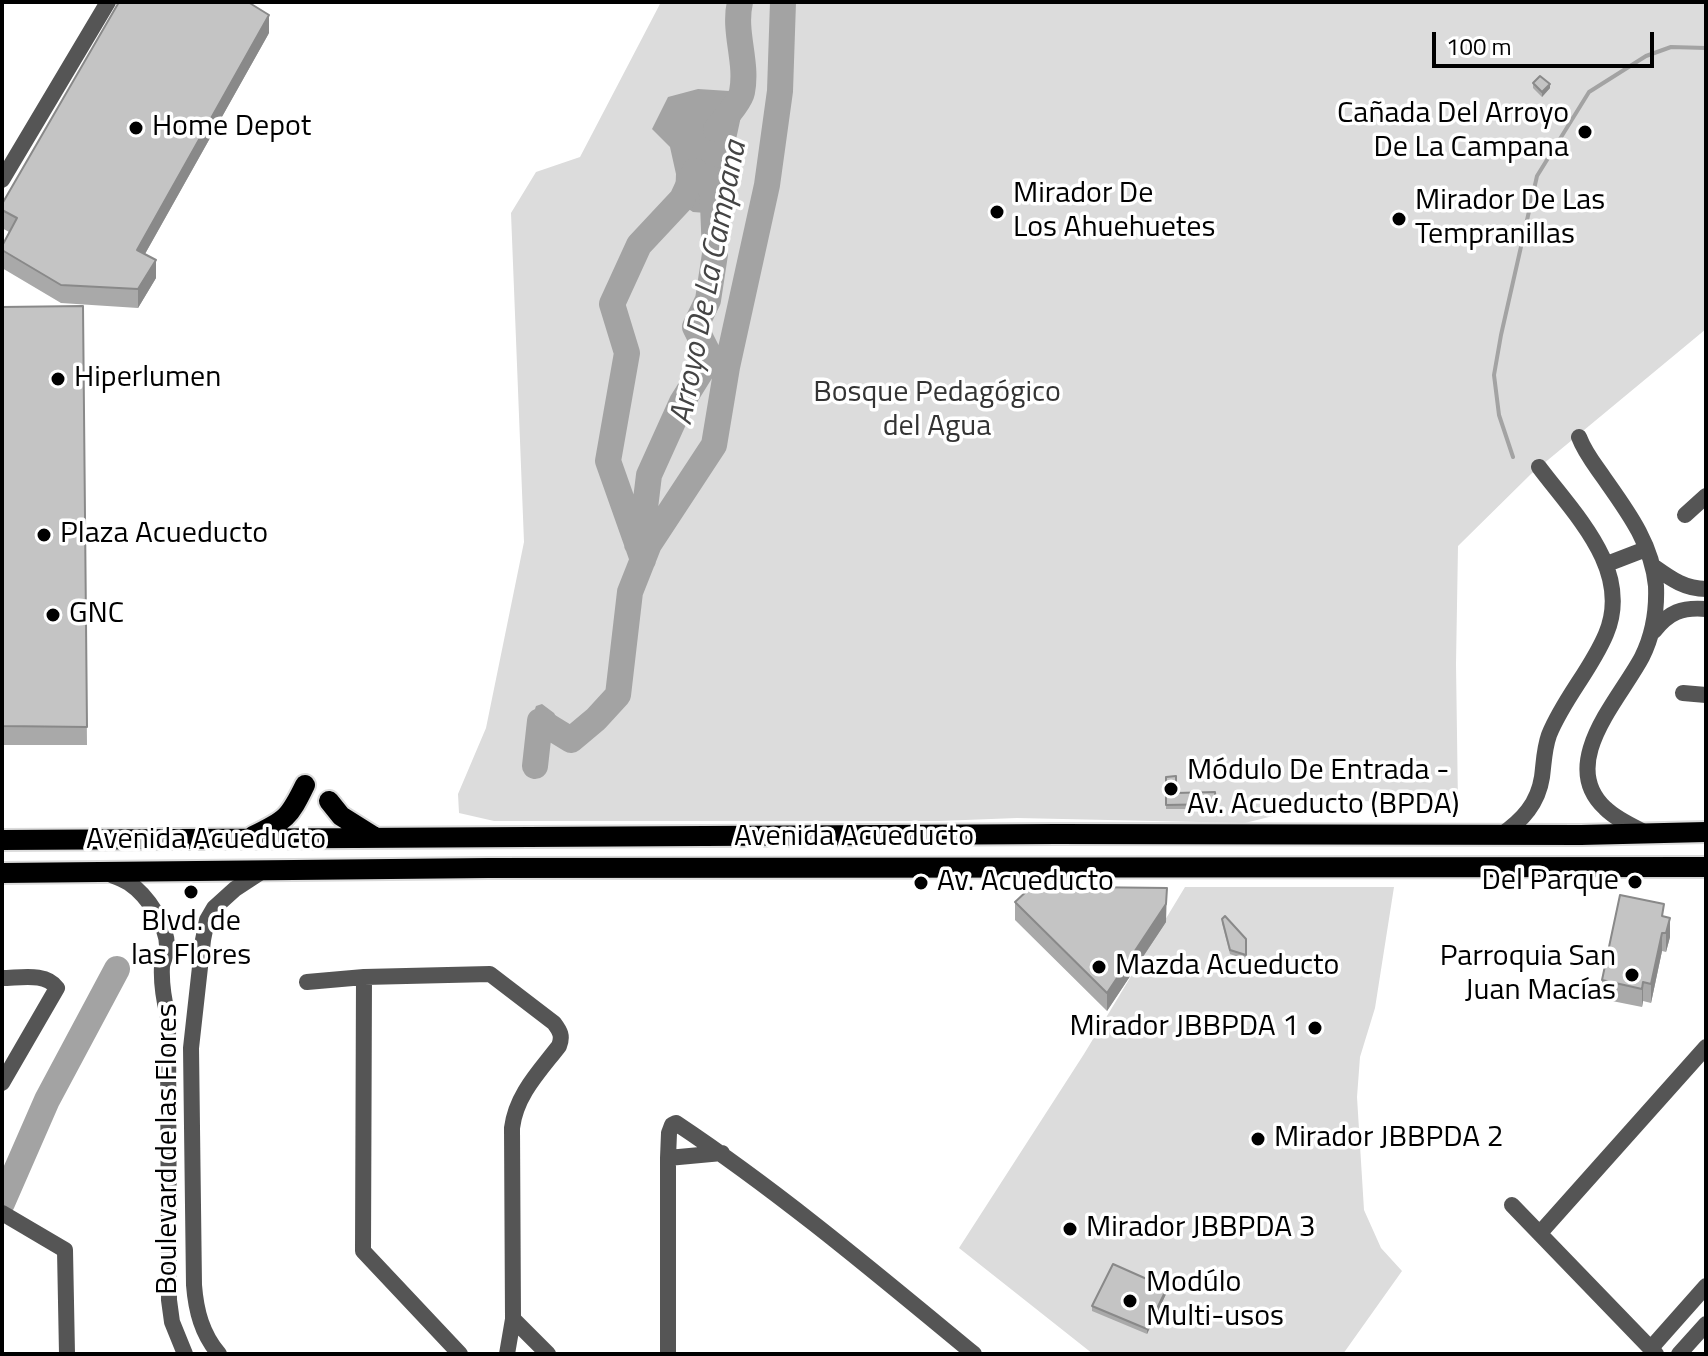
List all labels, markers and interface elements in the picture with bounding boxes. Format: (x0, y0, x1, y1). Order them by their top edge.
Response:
scale bar (1436, 16, 1658, 66)
text: 100 m (1446, 28, 1512, 64)
place label: Cañada Del Arroyo De La Campana (1337, 97, 1569, 168)
place label: Home Depot (152, 110, 311, 146)
marker: Home Depot (127, 119, 145, 137)
marker: Cañada Del Arroyo De La Campana (1576, 123, 1594, 141)
water label: Arroyo De La Campana (664, 138, 756, 428)
place label: Mirador De Los Ahuehuetes (1013, 177, 1215, 248)
place label: Mirador De Las Tempranillas (1415, 184, 1605, 254)
marker: Mirador De Los Ahuehuetes (988, 203, 1006, 221)
marker: Mirador De Las Tempranillas (1390, 210, 1408, 228)
place label: Hiperlumen (74, 361, 221, 397)
marker: Hiperlumen (49, 370, 67, 388)
park label: Bosque Pedagógico del Agua (813, 376, 1061, 446)
place label: Plaza Acueducto (60, 517, 268, 553)
marker: Plaza Acueducto (35, 526, 53, 544)
place label: GNC (69, 597, 124, 633)
marker: GNC (44, 606, 62, 624)
place label: Módulo De Entrada - Av. Acueducto (BPDA) (1187, 754, 1459, 824)
marker: Módulo De Entrada - Av. Acueducto (BPDA) (1162, 780, 1180, 798)
street label: Avenida Acueducto (734, 820, 974, 856)
street label: Avenida Acueducto (86, 823, 326, 859)
place label: Del Parque (1481, 864, 1619, 900)
place label: Av. Acueducto (937, 865, 1114, 901)
marker: Del Parque (1626, 873, 1644, 891)
marker: Av. Acueducto (912, 874, 930, 892)
marker: Blvd. de las Flores (182, 883, 200, 901)
place label: Blvd. de las Flores (131, 905, 251, 976)
place label: Parroquia San Juan Macías (1440, 940, 1616, 1010)
place label: Mazda Acueducto (1115, 949, 1339, 985)
marker: Mazda Acueducto (1090, 958, 1108, 976)
marker: Parroquia San Juan Macías (1623, 966, 1641, 984)
street label: Boulevard de las Flores (151, 1003, 187, 1295)
place label: Mirador JBBPDA 1 (1070, 1010, 1299, 1046)
marker: Mirador JBBPDA 1 (1306, 1019, 1324, 1037)
place label: Mirador JBBPDA 2 (1274, 1121, 1503, 1157)
marker: Mirador JBBPDA 2 (1249, 1130, 1267, 1148)
place label: Mirador JBBPDA 3 (1086, 1211, 1315, 1247)
marker: Mirador JBBPDA 3 (1061, 1220, 1079, 1238)
place label: Modúlo Multi-usos (1146, 1266, 1284, 1336)
marker: Modúlo Multi-usos (1121, 1292, 1139, 1310)

